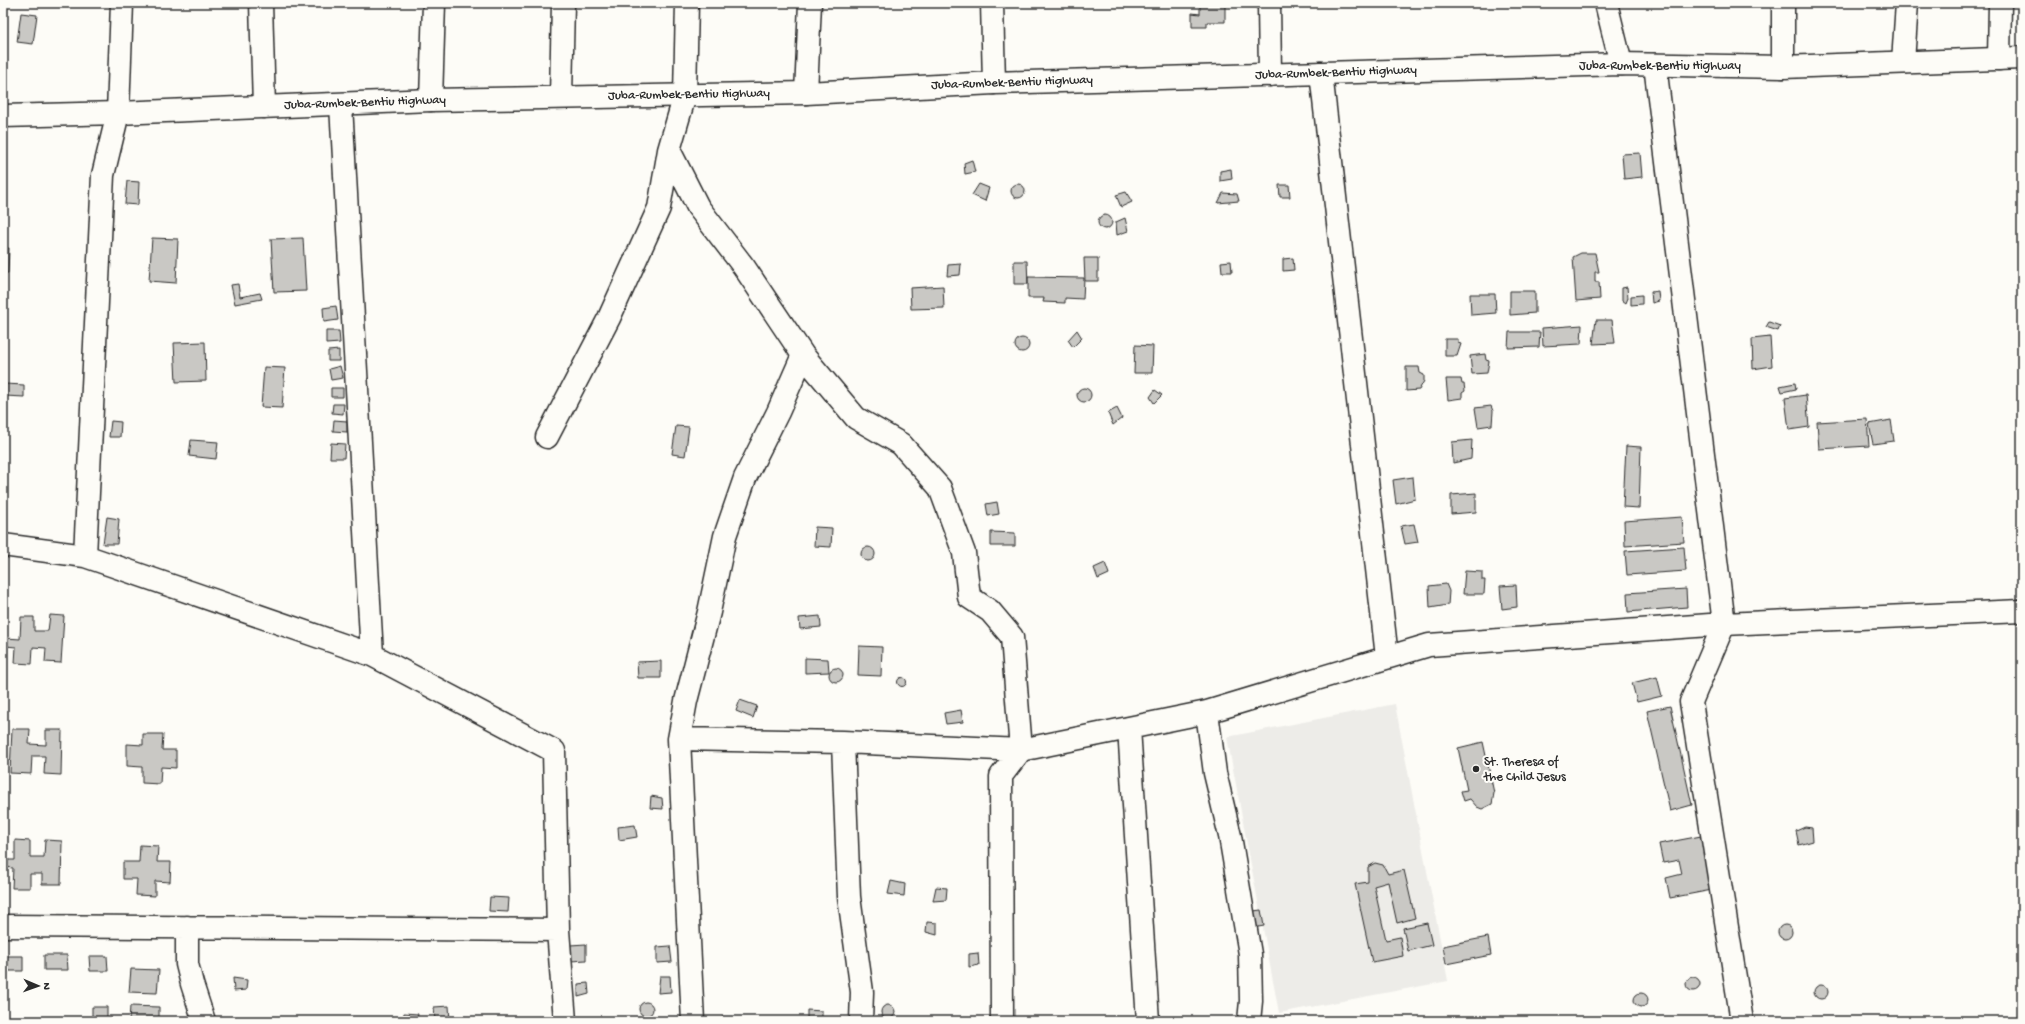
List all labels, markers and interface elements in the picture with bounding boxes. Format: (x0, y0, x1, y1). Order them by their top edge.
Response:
street label: Juba-Rumbek-Bentiu Highway (1579, 59, 1742, 74)
street label: Juba-Rumbek-Bentiu Highway (1255, 63, 1418, 83)
street label: Juba-Rumbek-Bentiu Highway (931, 73, 1094, 93)
street label: Juba-Rumbek-Bentiu Highway (608, 86, 771, 104)
street label: Juba-Rumbek-Bentiu Highway (284, 93, 447, 113)
place label: St. Theresa of the Child Jesus (1483, 755, 1567, 785)
marker: St. Theresa of the Child Jesus (1471, 764, 1481, 774)
north arrow (18, 966, 58, 1006)
text: N (40, 982, 52, 990)

